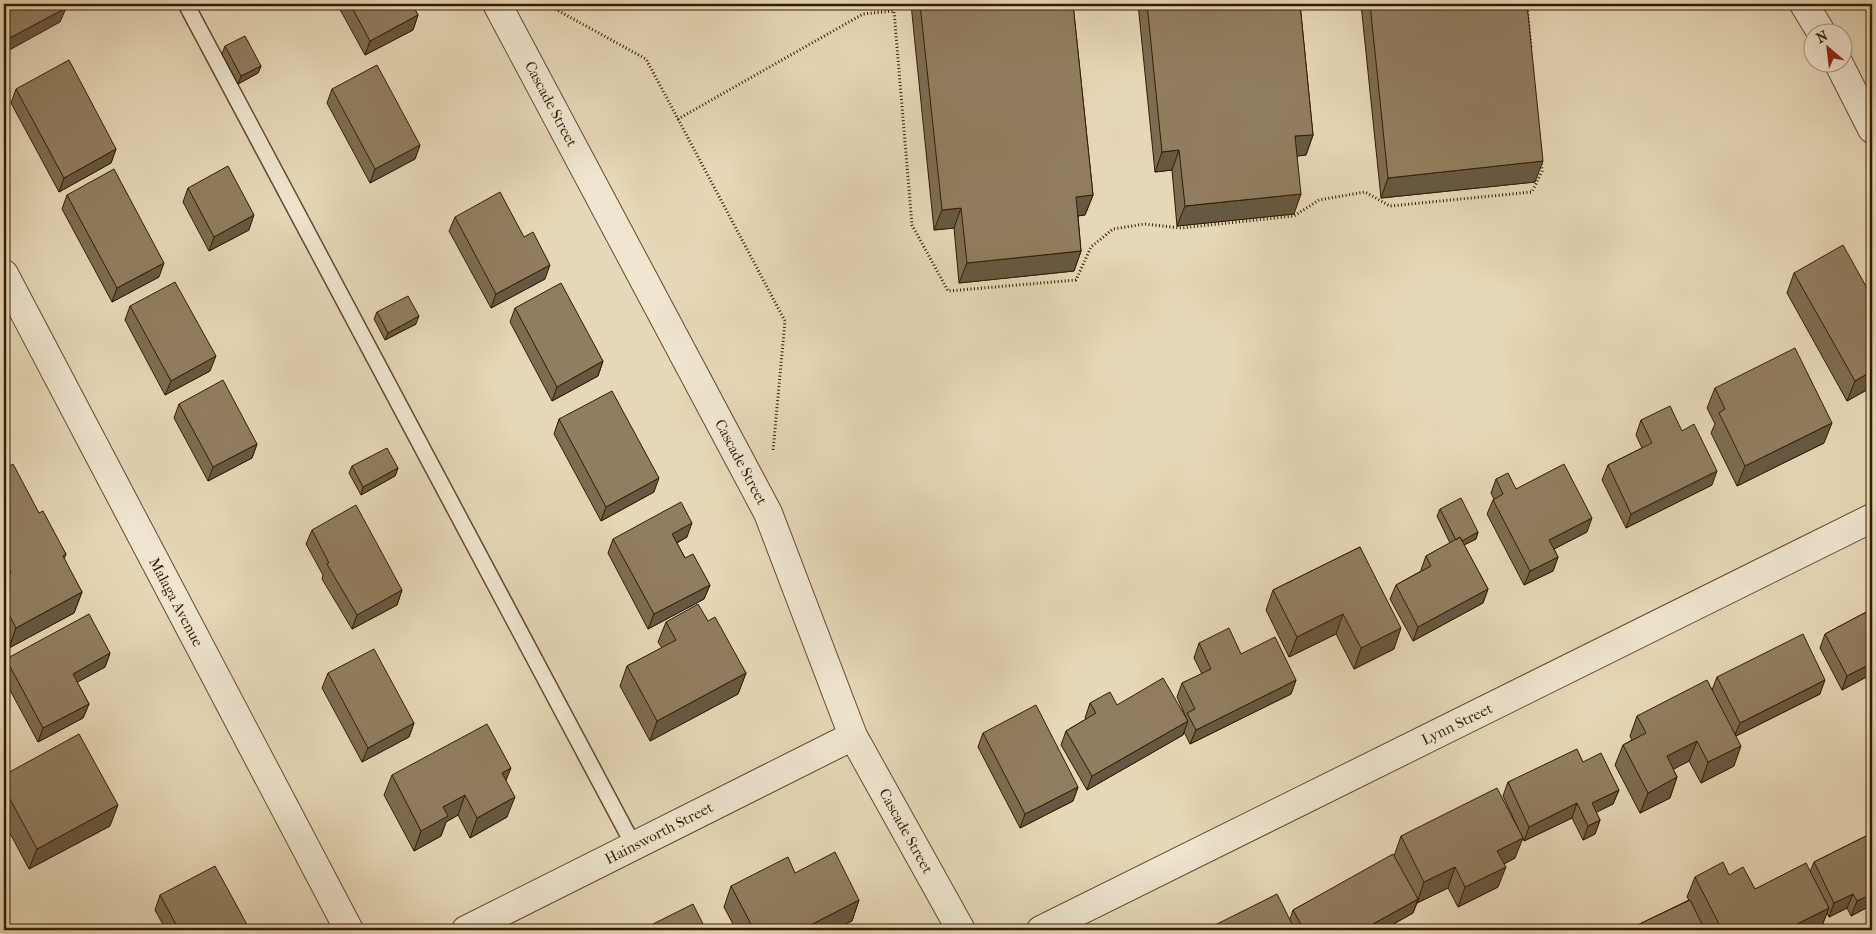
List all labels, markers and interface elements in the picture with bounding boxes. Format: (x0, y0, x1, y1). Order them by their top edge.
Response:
north arrow (1804, 22, 1854, 72)
text: N (1813, 27, 1831, 47)
street label: Cascade Street (521, 58, 581, 151)
street label: Cascade Street (711, 416, 771, 509)
street label: Malaga Avenue (145, 554, 207, 650)
street label: Lynn Street (1419, 699, 1496, 749)
street label: Cascade Street (875, 785, 937, 877)
street label: Hainsworth Street (602, 798, 717, 868)

